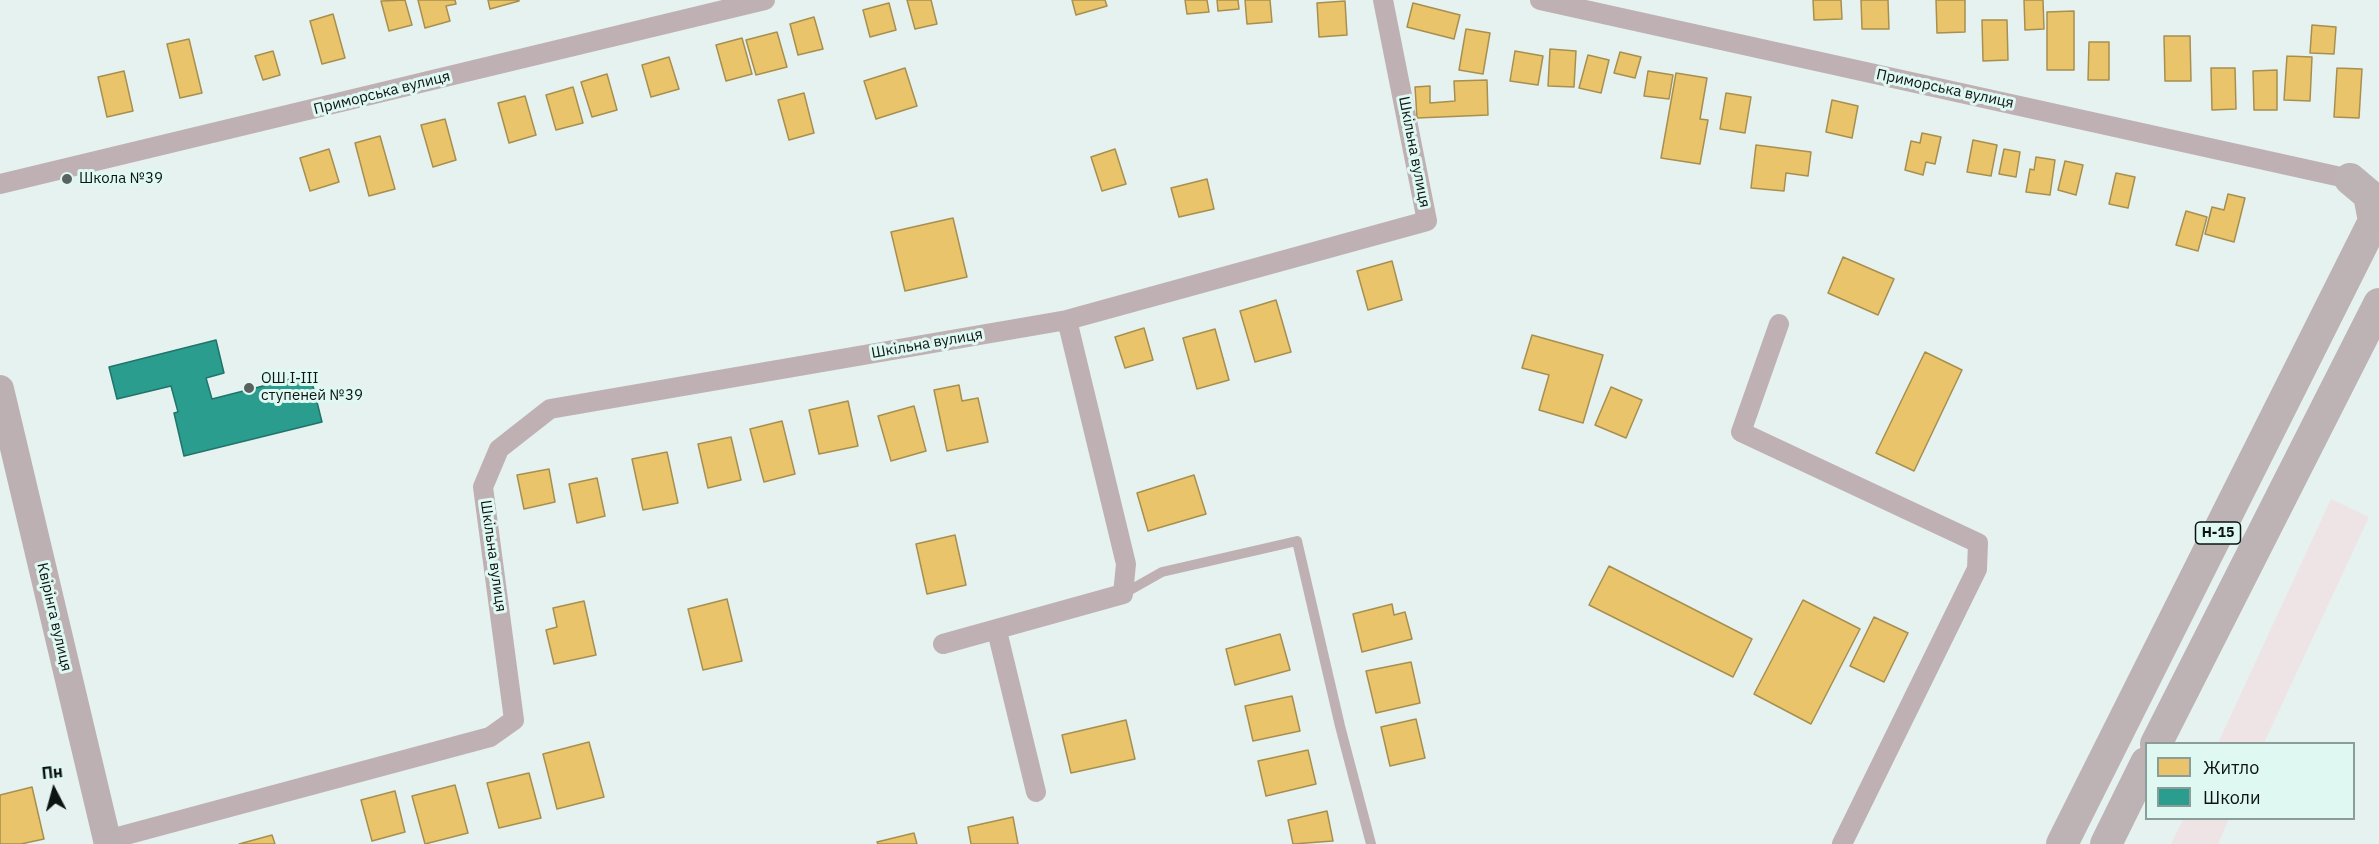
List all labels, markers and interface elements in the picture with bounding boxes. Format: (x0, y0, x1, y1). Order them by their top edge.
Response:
street label: Приморська вулиця (1875, 66, 2015, 112)
street label: Приморська вулиця (312, 67, 452, 119)
street label: Шкільна вулиця (1394, 95, 1434, 209)
place label: Школа №39 (79, 170, 163, 188)
marker: Школа №39 (60, 172, 74, 186)
street label: Шкільна вулиця (870, 325, 984, 363)
place label: ОШ I-III ступеней №39 (261, 370, 363, 405)
marker: ОШ I-III ступеней №39 (242, 381, 256, 395)
street label: Шкільна вулиця (476, 499, 510, 613)
road number: Н-15 (2196, 522, 2240, 544)
street label: Квірінга вулиця (33, 561, 75, 673)
legend (2145, 742, 2355, 820)
text: Житло (2203, 756, 2259, 779)
north arrow (24, 760, 84, 820)
text: Пн (41, 761, 64, 783)
text: Школи (2203, 786, 2261, 809)

